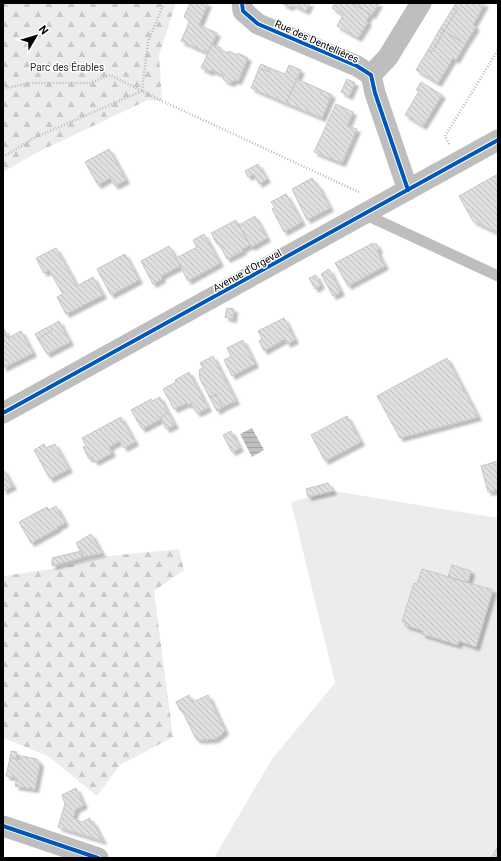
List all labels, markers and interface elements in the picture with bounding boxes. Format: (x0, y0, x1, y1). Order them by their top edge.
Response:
north arrow (16, 16, 56, 56)
street label: Rue des Dentellières (273, 18, 360, 65)
text: N (36, 23, 51, 37)
park label: Parc des Érables (30, 61, 104, 73)
street label: Avenue d'Orgeval (211, 247, 283, 294)

